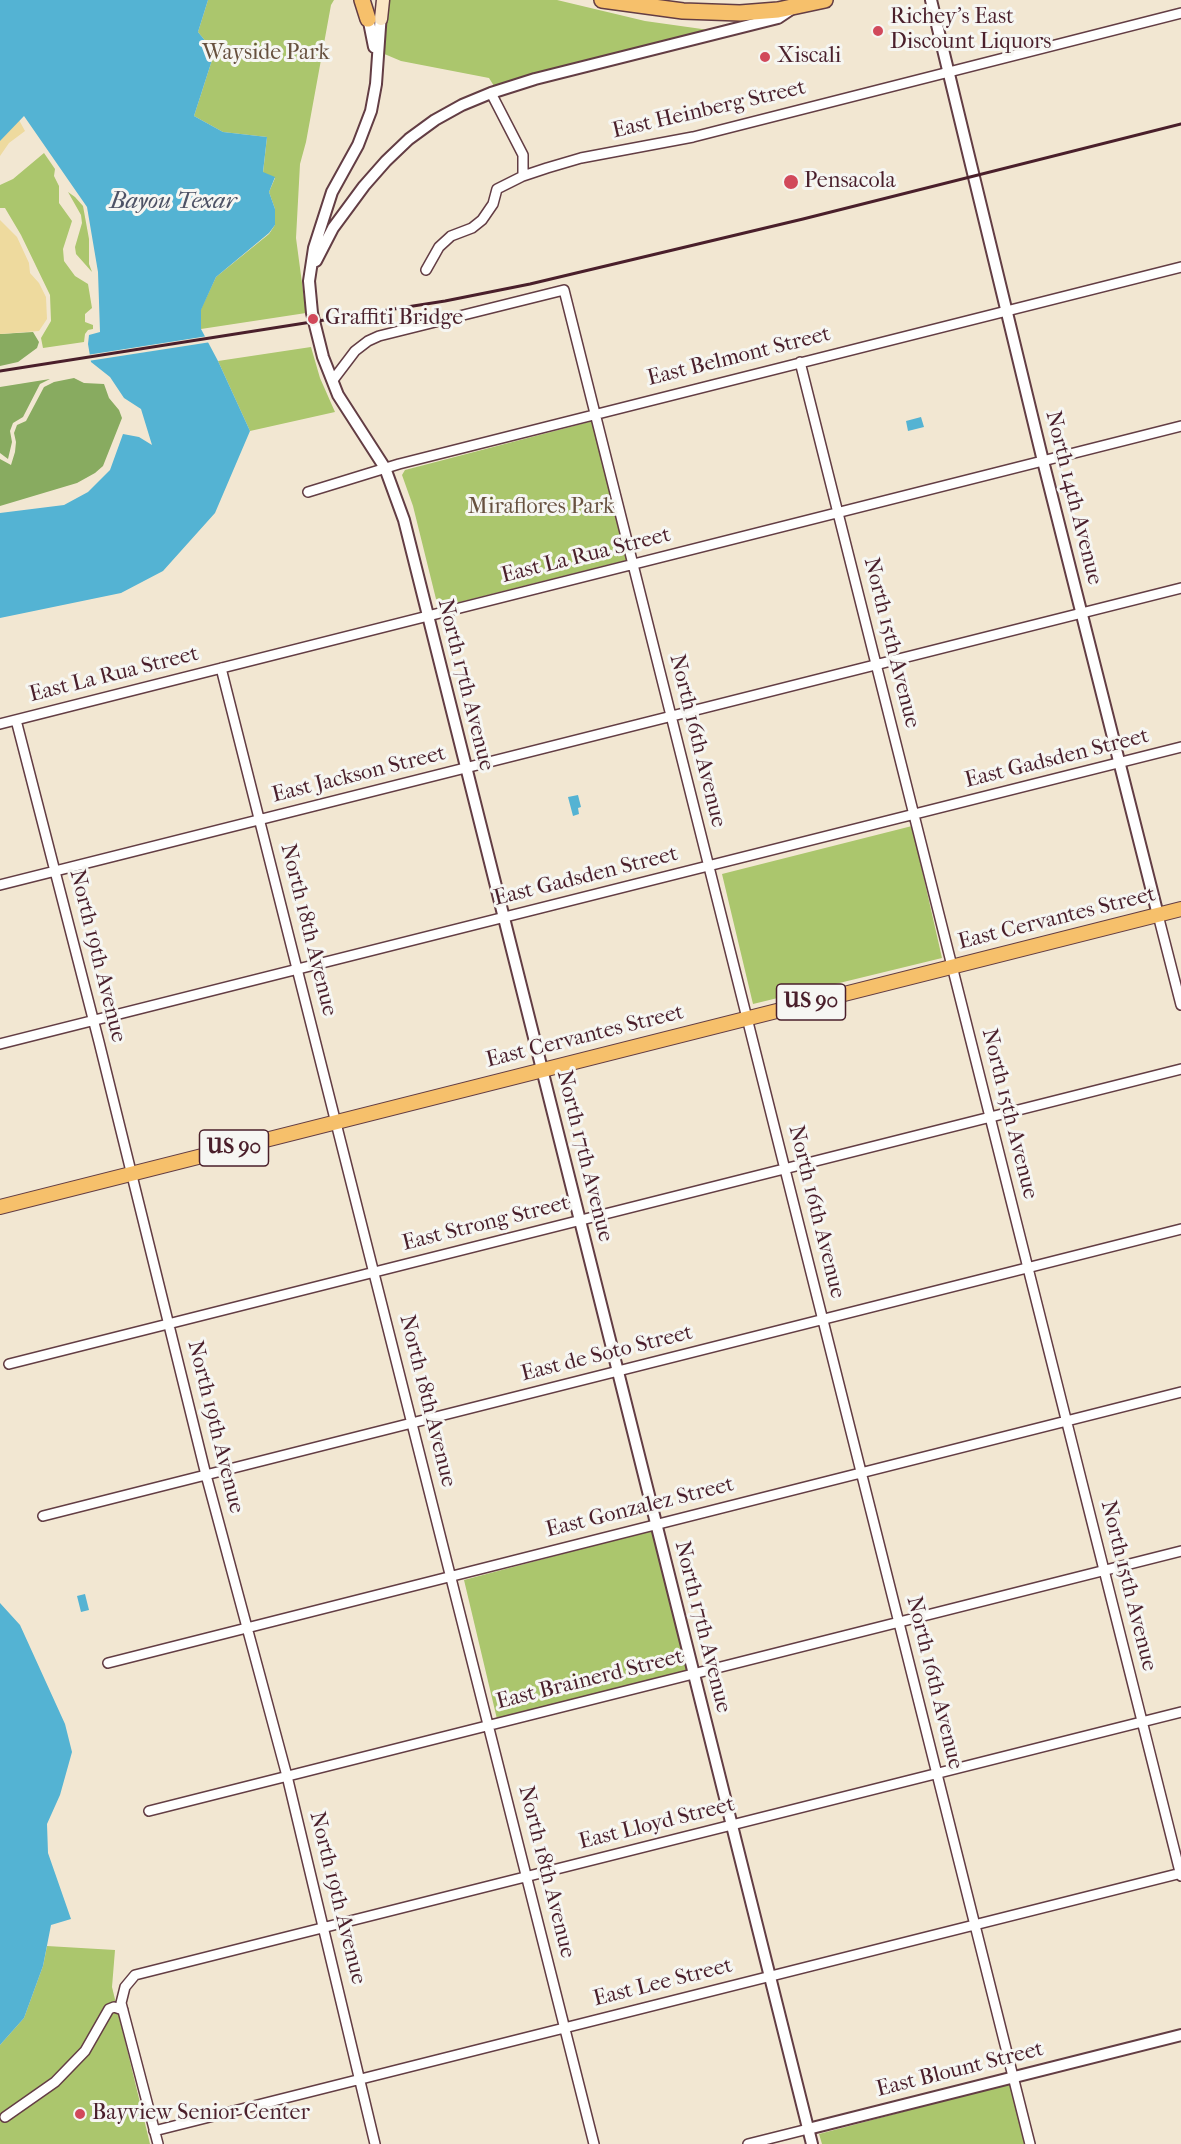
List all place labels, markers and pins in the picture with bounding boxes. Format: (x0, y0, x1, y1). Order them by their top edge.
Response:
place label: Richey's East Discount Liquors (890, 5, 1051, 56)
marker: Richey's East Discount Liquors (871, 24, 885, 38)
place label: Xiscali (777, 44, 841, 70)
marker: Xiscali (758, 50, 772, 64)
place label: Pensacola (804, 169, 896, 195)
marker: Pensacola (782, 173, 800, 191)
place label: Graffiti Bridge (325, 306, 463, 332)
marker: Graffiti Bridge (306, 312, 320, 326)
place label: Bayview Senior Center (92, 2101, 310, 2127)
marker: Bayview Senior Center (73, 2107, 87, 2121)

